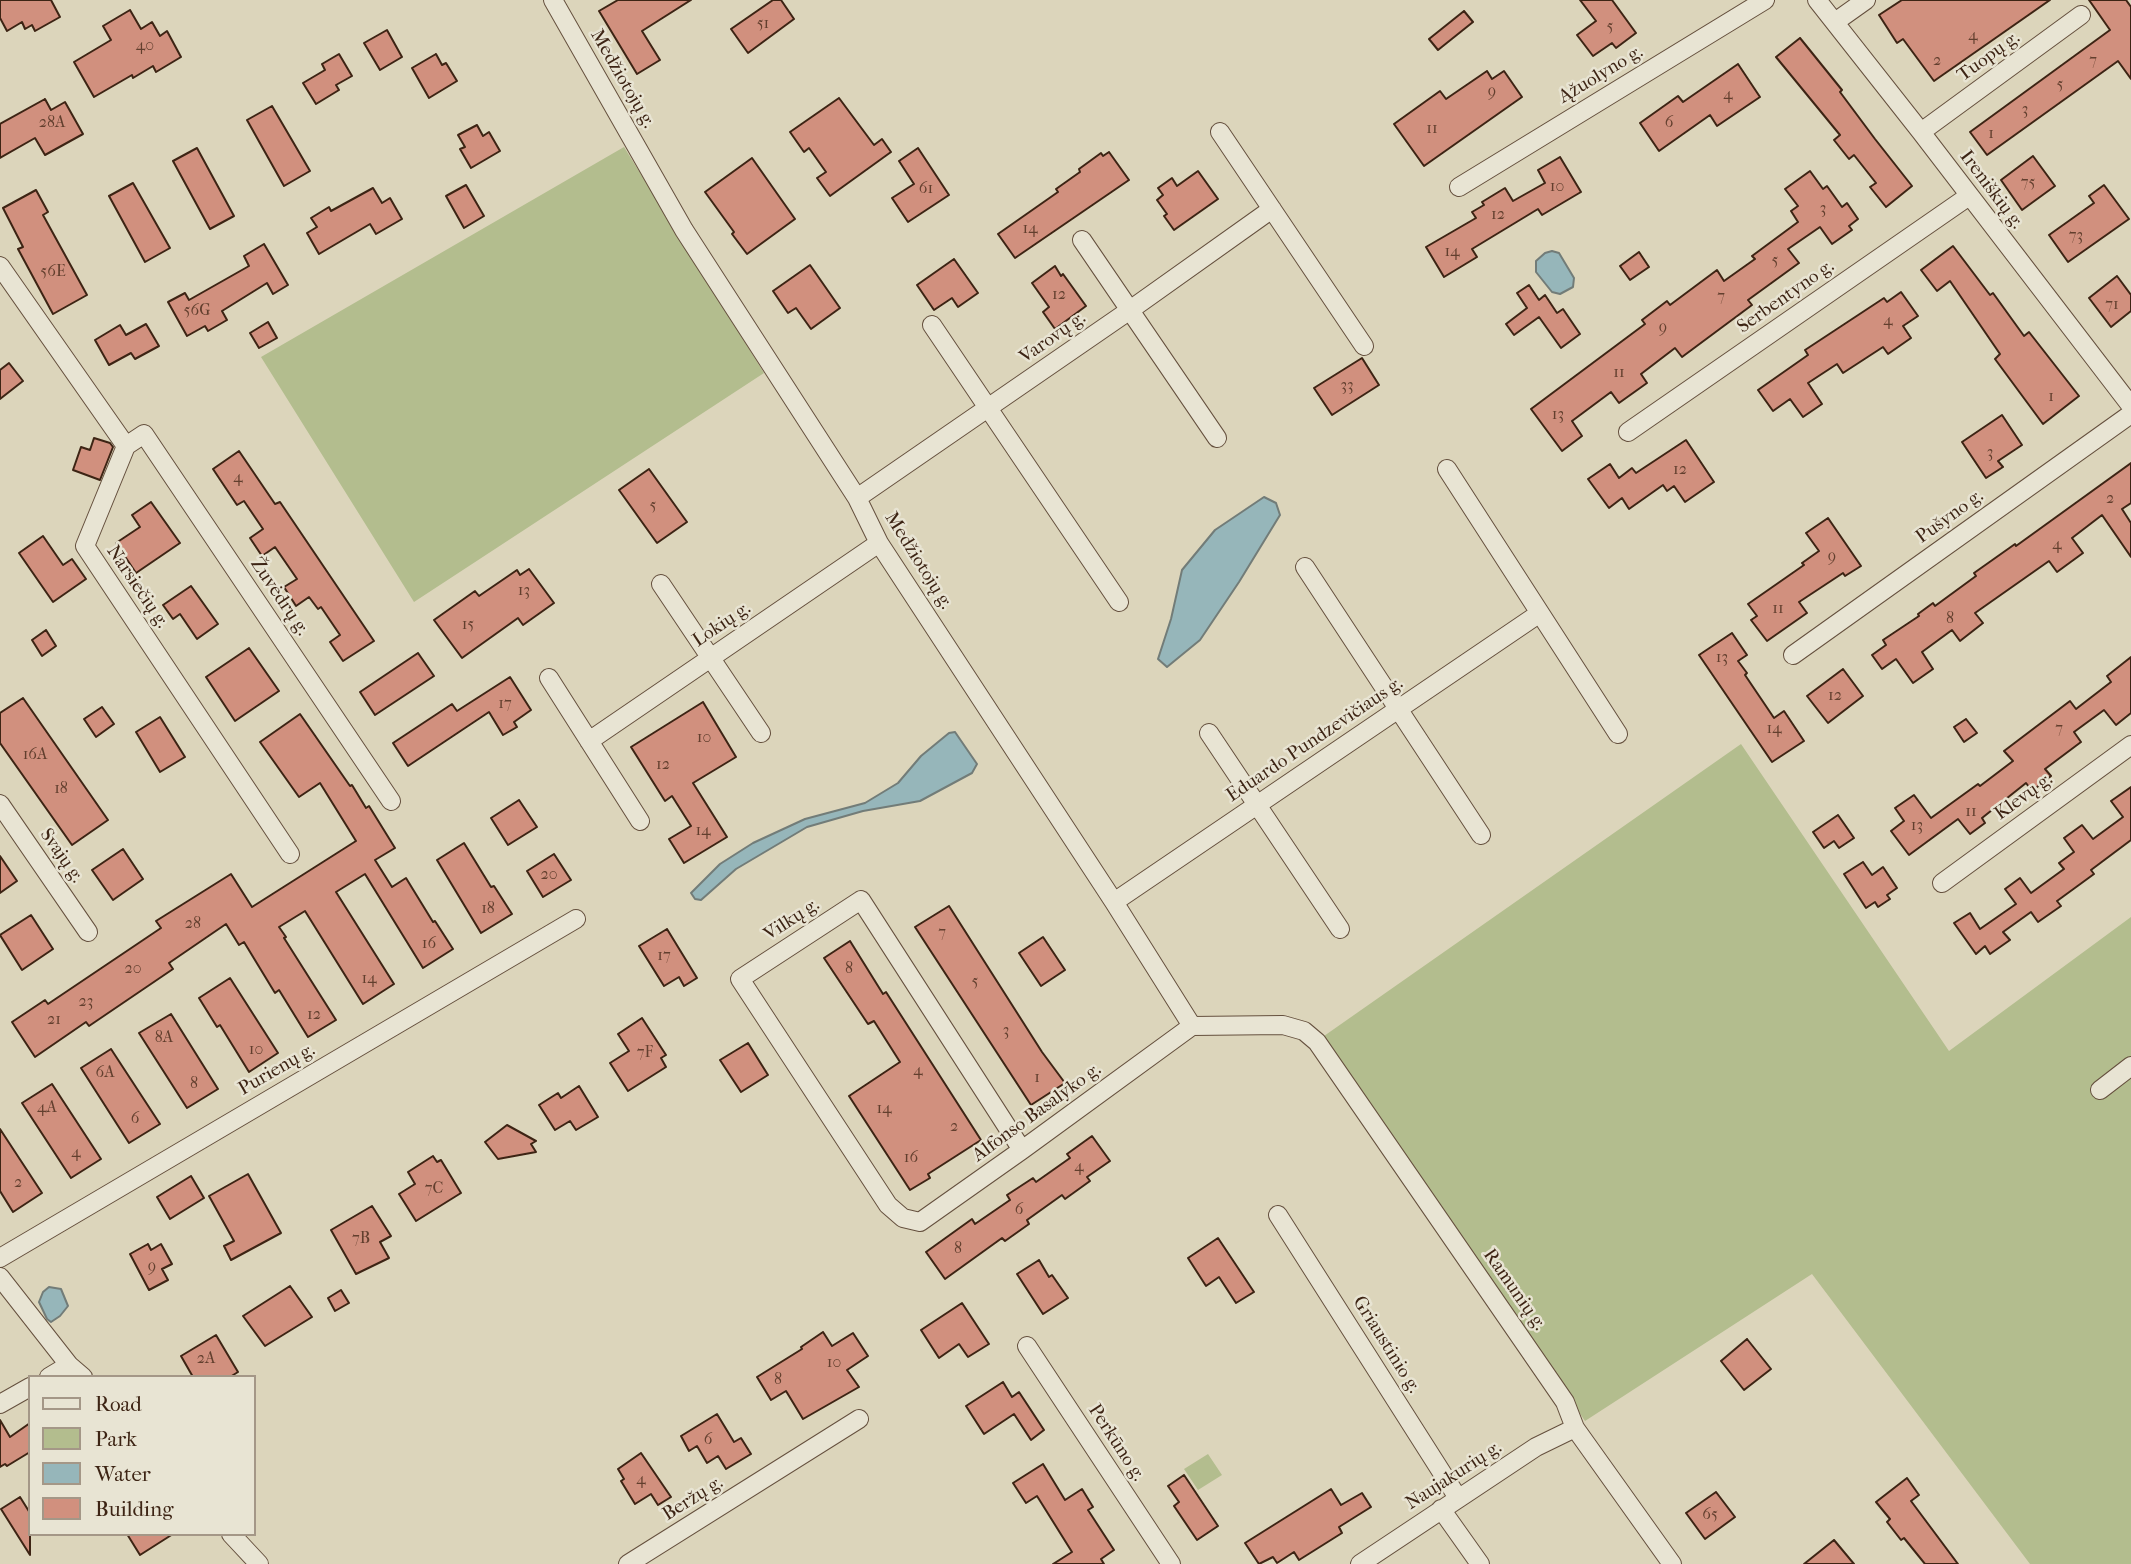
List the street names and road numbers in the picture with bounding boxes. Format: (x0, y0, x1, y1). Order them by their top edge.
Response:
street label: Medžiotojų g. (585, 26, 659, 132)
street label: Tuopų g. (1953, 27, 2025, 87)
street label: Ąžuolyno g. (1555, 41, 1647, 109)
street label: Ireniškių g. (1954, 146, 2028, 234)
street label: Serbentyno g. (1733, 255, 1839, 339)
street label: Varovų g. (1016, 307, 1090, 369)
street label: Pušyno g. (1912, 485, 1988, 549)
street label: Medžiotojų g. (879, 508, 957, 614)
street label: Narsiečių g. (101, 541, 173, 633)
street label: Žuvėdrų g. (245, 554, 313, 640)
street label: Lokių g. (689, 597, 755, 653)
street label: Eduardo Pundzevičiaus g. (1222, 672, 1408, 808)
street label: Klevų g. (1990, 768, 2058, 826)
street label: Svajų g. (34, 824, 88, 888)
street label: Vilkų g. (760, 894, 824, 946)
street label: Purienų g. (235, 1039, 319, 1101)
street label: Alfonso Basalyko g. (968, 1059, 1106, 1167)
street label: Ramunių g. (1478, 1245, 1550, 1335)
street label: Griaustinio g. (1347, 1292, 1425, 1398)
street label: Perkūno g. (1083, 1400, 1149, 1486)
street label: Naujakurių g. (1402, 1437, 1506, 1515)
street label: Beržų g. (659, 1472, 727, 1526)

